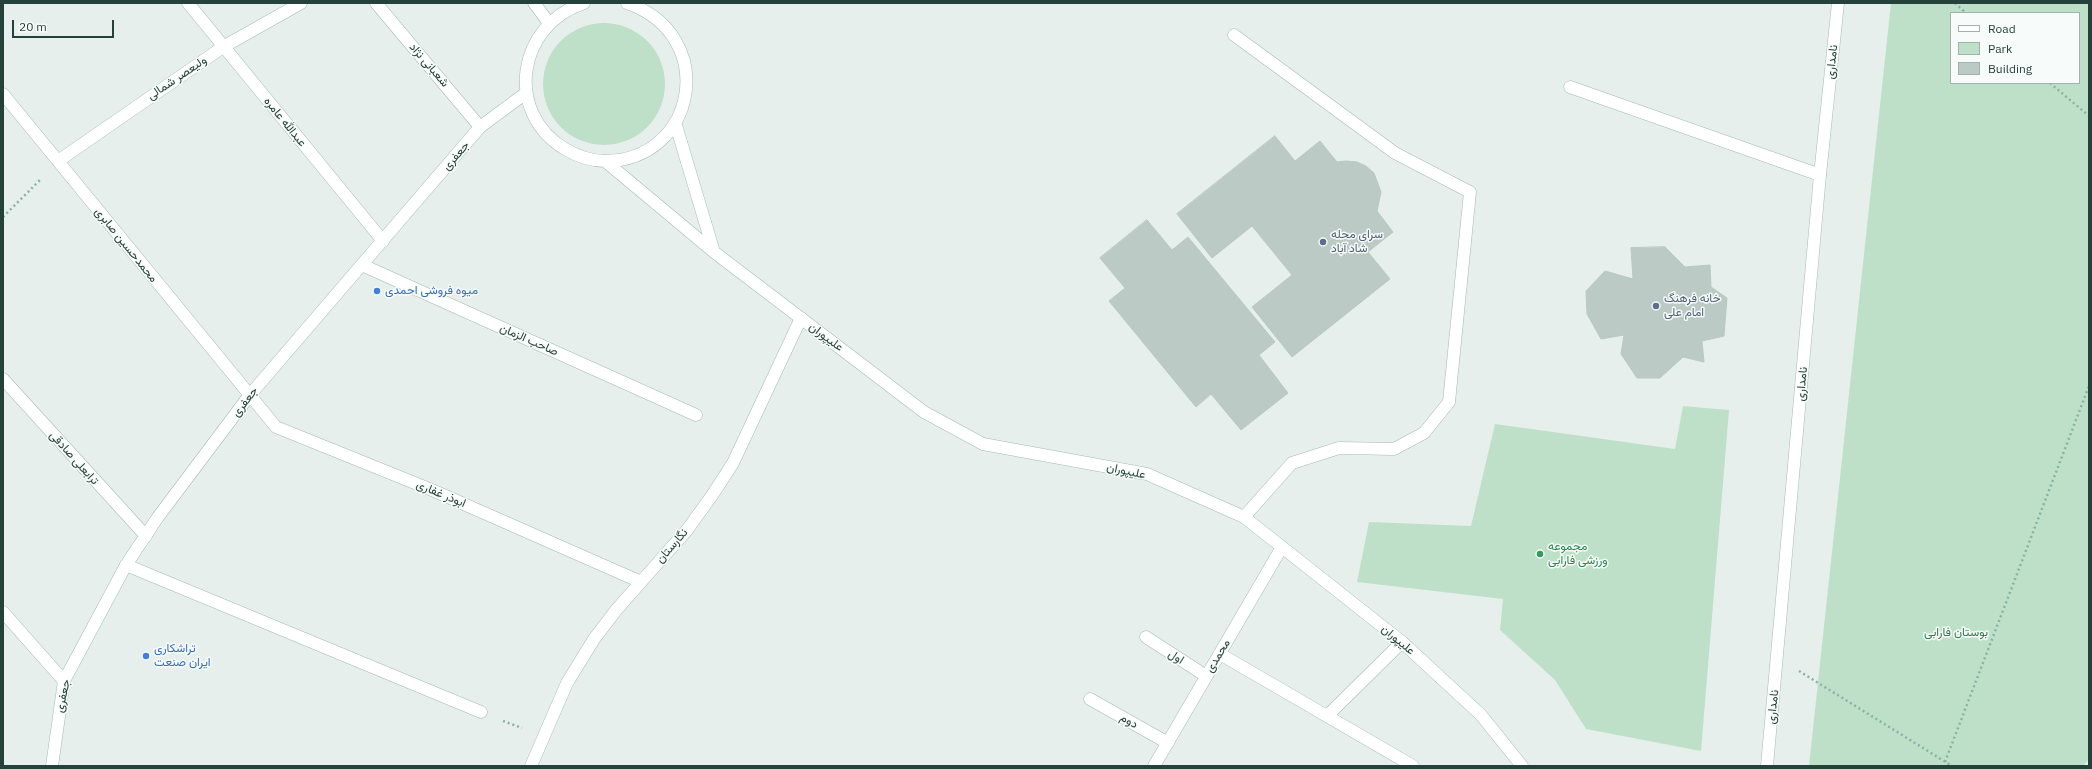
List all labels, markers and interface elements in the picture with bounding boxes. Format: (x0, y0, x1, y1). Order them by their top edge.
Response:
scale bar (14, 12, 116, 38)
legend (1950, 12, 2080, 84)
text: 20 m (19, 19, 47, 34)
text: Road (1988, 21, 2016, 36)
street label: شعبانی نژاد (406, 40, 452, 90)
text: Park (1988, 41, 2012, 56)
street label: نامداری (1823, 44, 1841, 80)
street label: ولیعصر شمالی (145, 53, 209, 103)
text: Building (1988, 61, 2032, 76)
street label: عبدالله عامره (261, 94, 309, 150)
street label: جعفری (439, 138, 473, 174)
street label: محمدحسین صابری (91, 205, 161, 285)
place label: سرای محله شاد آباد (1331, 228, 1383, 256)
marker: سرای محله شاد آباد (1318, 237, 1328, 247)
place label: میوه فروشی احمدی (385, 284, 478, 298)
marker: میوه فروشی احمدی (372, 286, 382, 296)
place label: خانه فرهنگ امام علی (1664, 292, 1721, 320)
marker: خانه فرهنگ امام علی (1651, 301, 1661, 311)
street label: علیپوران (806, 319, 846, 355)
street label: صاحب الزمان (497, 321, 561, 359)
street label: نامداری (1793, 366, 1811, 402)
street label: جعفری (229, 384, 261, 420)
street label: ترابعلی صادقی (46, 428, 102, 488)
street label: علیپوران (1105, 460, 1147, 482)
street label: ابوذر غفاری (414, 477, 468, 511)
street label: نگارستان (653, 526, 691, 566)
place label: مجموعه ورزشی فارابی (1548, 540, 1608, 568)
marker: مجموعه ورزشی فارابی (1535, 549, 1545, 559)
street label: علیپوران (1378, 622, 1418, 658)
park label: بوستان فارابی (1924, 626, 1988, 640)
street label: محمدی (1202, 637, 1234, 675)
place label: تراشکاری ایران صنعت (154, 642, 211, 670)
street label: اول (1165, 647, 1187, 667)
marker: تراشکاری ایران صنعت (141, 651, 151, 661)
street label: جعفری (52, 678, 74, 714)
street label: نامداری (1764, 689, 1782, 725)
street label: دوم (1118, 710, 1140, 732)

